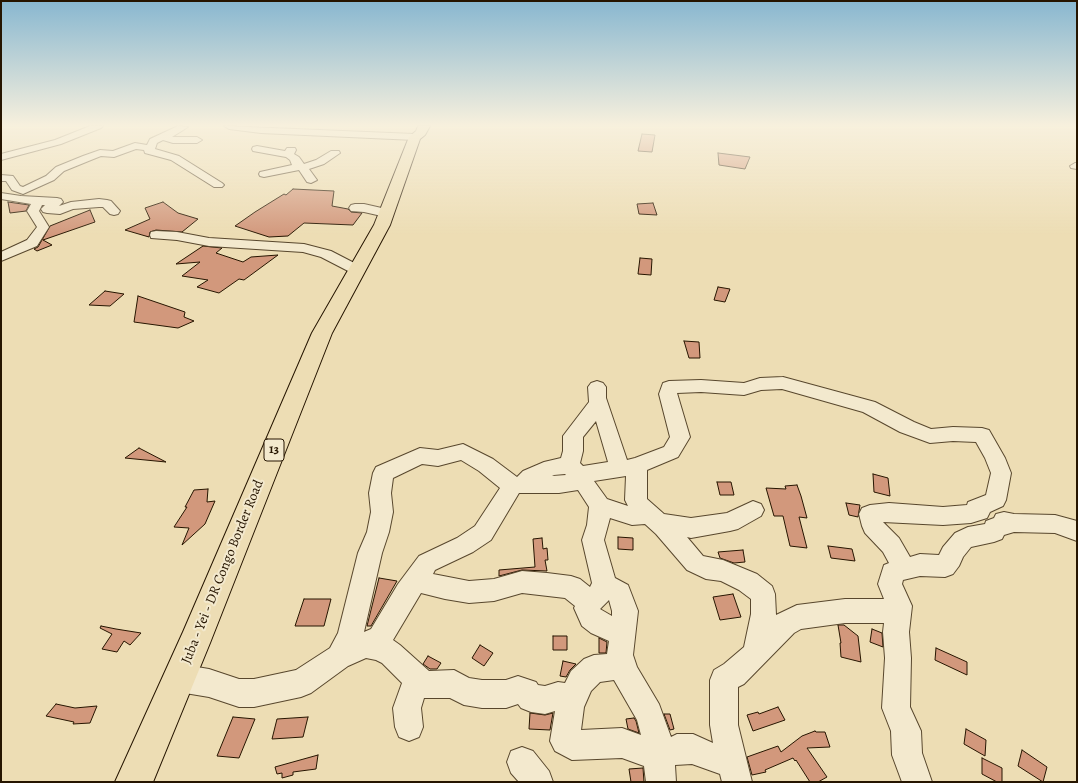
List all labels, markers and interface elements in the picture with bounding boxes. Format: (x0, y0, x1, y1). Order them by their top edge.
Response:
road number: 13 (264, 439, 284, 461)
street label: Juba - Yei - DR Congo Border Road (178, 478, 268, 666)

